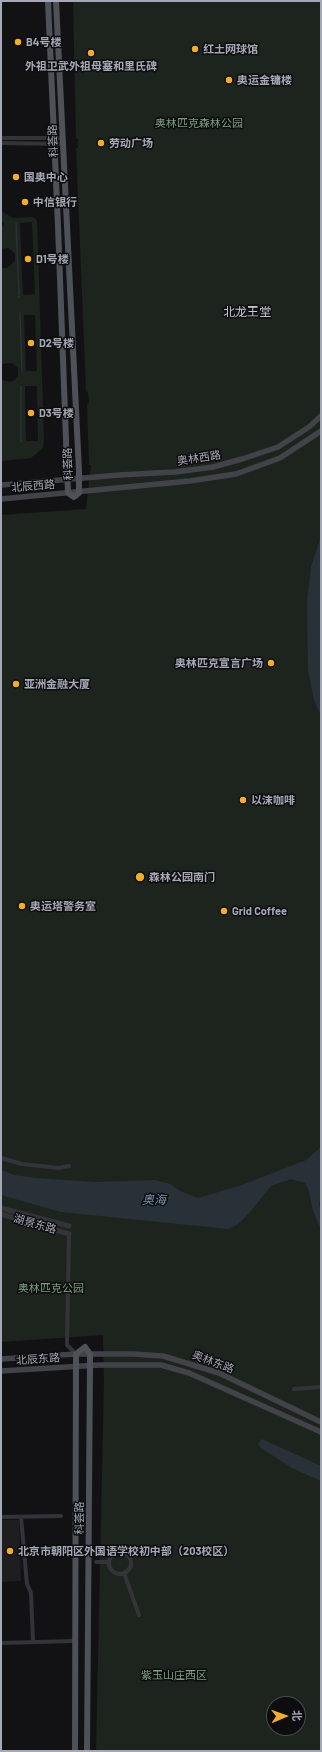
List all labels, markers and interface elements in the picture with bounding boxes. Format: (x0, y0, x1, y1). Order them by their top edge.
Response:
place label: B4号楼 (26, 35, 61, 49)
marker: B4号楼 (13, 37, 23, 47)
place label: 红土网球馆 (203, 42, 258, 56)
marker: 红土网球馆 (190, 44, 200, 54)
marker: 外祖卫武外祖母塞和里氏碑 (86, 48, 96, 58)
place label: 外祖卫武外祖母塞和里氏碑 (25, 59, 157, 73)
place label: 奥运金镛楼 (237, 73, 292, 87)
marker: 奥运金镛楼 (224, 75, 234, 85)
park label: 奥林匹克森林公园 (155, 116, 243, 130)
street label: 科荟路 (46, 124, 60, 158)
place label: 劳动广场 (109, 136, 153, 150)
marker: 劳动广场 (96, 138, 106, 148)
place label: 国奥中心 (24, 170, 68, 184)
marker: 国奥中心 (11, 172, 21, 182)
place label: 中信银行 (33, 195, 77, 209)
marker: 中信银行 (20, 197, 30, 207)
place label: D1号楼 (36, 252, 69, 266)
marker: D1号楼 (23, 254, 33, 264)
district label: 北龙王堂 (223, 305, 271, 319)
place label: D2号楼 (39, 336, 74, 350)
marker: D2号楼 (26, 338, 36, 348)
place label: D3号楼 (39, 406, 74, 420)
marker: D3号楼 (26, 408, 36, 418)
street label: 科荟路 (61, 447, 75, 481)
street label: 奥林西路 (176, 448, 222, 468)
street label: 北辰西路 (11, 478, 55, 494)
place label: 奥林匹克宣言广场 (175, 656, 263, 670)
marker: 奥林匹克宣言广场 (266, 658, 276, 668)
place label: 亚洲金融大厦 (24, 677, 90, 691)
marker: 亚洲金融大厦 (11, 679, 21, 689)
place label: 以沫咖啡 (251, 793, 295, 807)
marker: 以沫咖啡 (238, 795, 248, 805)
place label: 森林公园南门 (149, 870, 215, 884)
marker: 森林公园南门 (134, 871, 146, 883)
place label: 奥运塔警务室 (30, 899, 96, 913)
marker: 奥运塔警务室 (17, 901, 27, 911)
place label: Grid Coffee (232, 904, 287, 918)
marker: Grid Coffee (219, 906, 229, 916)
water label: 奥海 (142, 1193, 166, 1207)
street label: 湖景东路 (12, 1212, 58, 1236)
park label: 奥林匹克公园 (18, 1281, 84, 1295)
street label: 奥林东路 (190, 1348, 236, 1376)
street label: 北辰东路 (16, 1351, 60, 1367)
street label: 科荟路 (72, 1502, 86, 1534)
place label: 北京市朝阳区外国语学校初中部（203校区） (18, 1544, 234, 1558)
marker: 北京市朝阳区外国语学校初中部（203校区） (5, 1546, 15, 1556)
park label: 紫玉山庄西区 (141, 1668, 207, 1682)
north arrow (266, 1696, 306, 1736)
text: 北 (291, 1710, 304, 1721)

